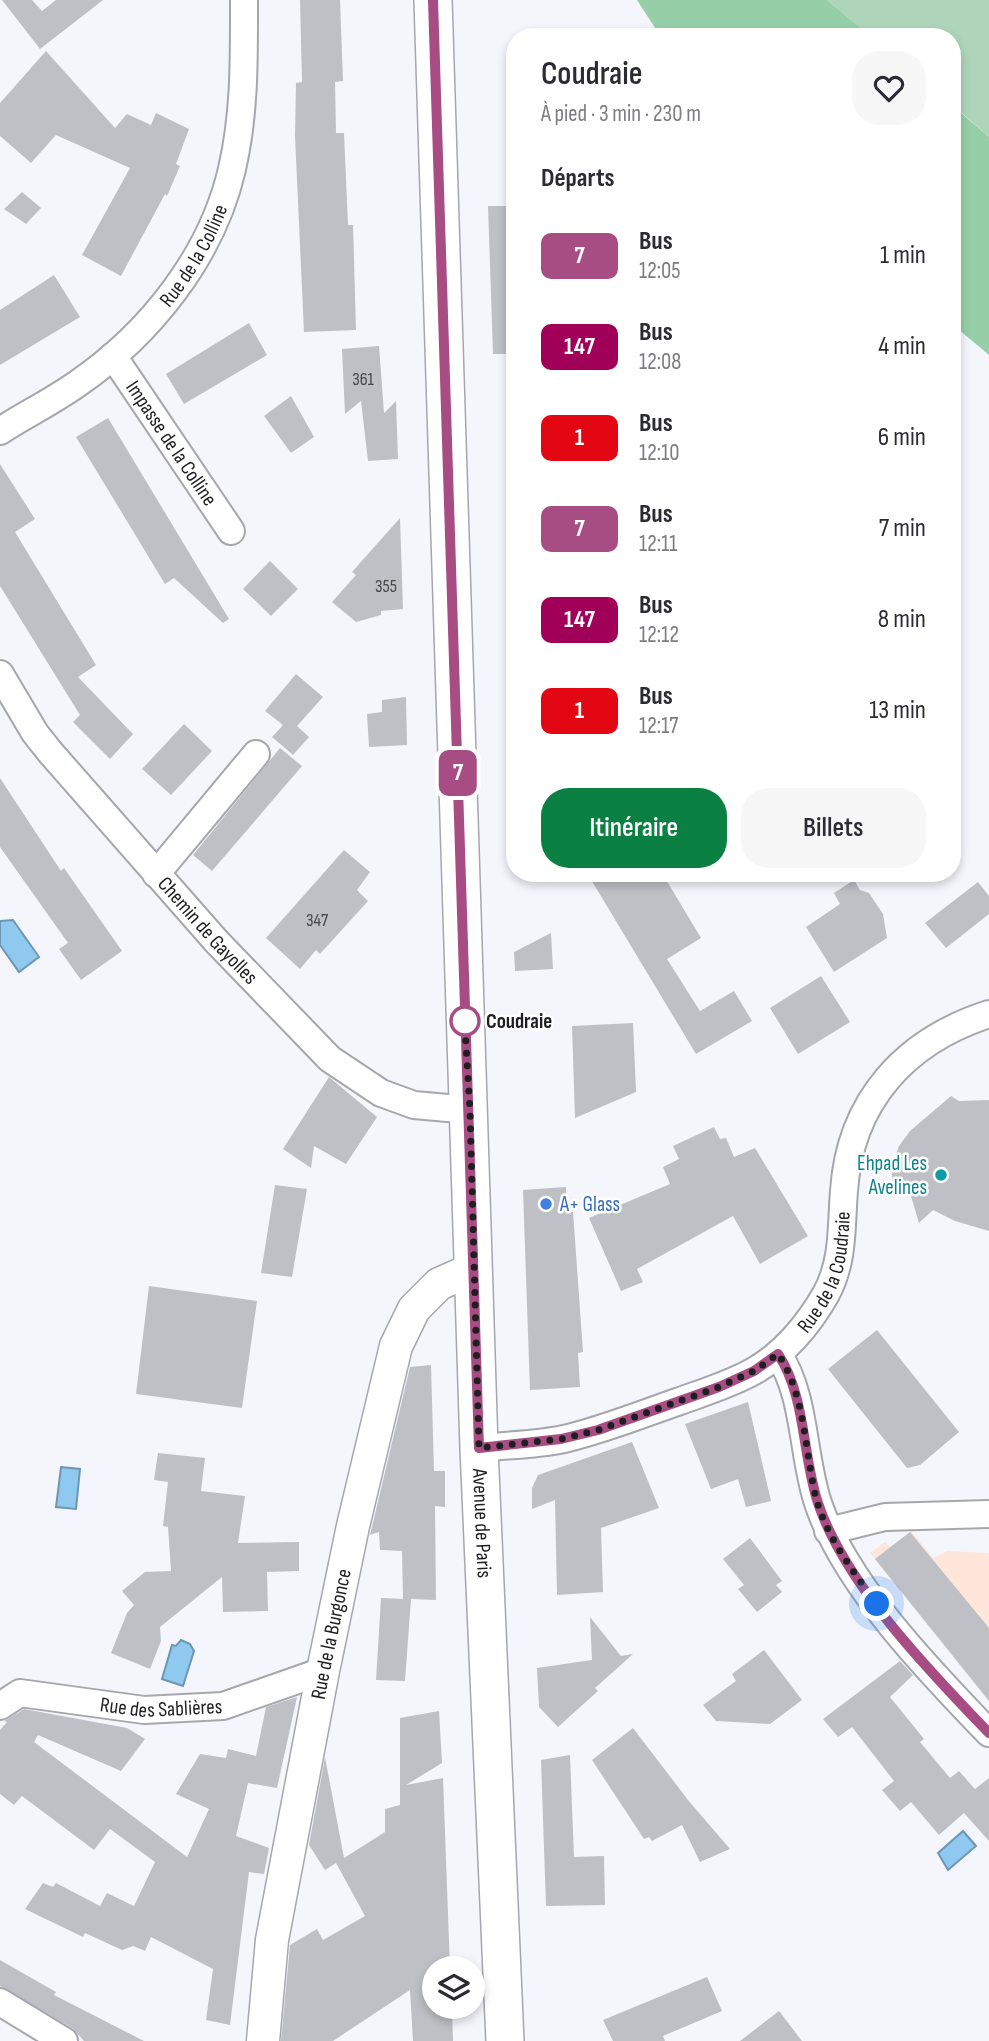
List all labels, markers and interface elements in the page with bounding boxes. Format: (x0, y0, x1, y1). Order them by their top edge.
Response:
button: heart (852, 51, 926, 125)
text: Coudraie (541, 54, 643, 94)
text: À pied · 3 min · 230 m (541, 100, 701, 128)
text: Départs (541, 163, 614, 194)
street label: Rue de la Colline (154, 201, 233, 312)
text: Bus (639, 226, 673, 257)
text: 1 min (880, 240, 926, 271)
text: 7 (574, 241, 585, 270)
text: 12:05 (639, 257, 681, 285)
text: Bus (639, 317, 673, 348)
text: 4 min (878, 331, 926, 362)
text: 147 (564, 332, 595, 361)
text: 12:08 (639, 348, 681, 376)
house number: 361 (352, 369, 375, 390)
street label: Impasse de la Colline (120, 376, 222, 511)
text: Bus (639, 408, 673, 439)
text: 6 min (878, 422, 926, 453)
text: 1 (575, 423, 584, 452)
text: 12:10 (639, 439, 679, 467)
text: Bus (639, 499, 673, 530)
text: 7 min (879, 513, 926, 544)
text: 7 (574, 514, 585, 543)
text: 12:11 (639, 530, 677, 558)
house number: 355 (375, 576, 397, 597)
text: Bus (639, 590, 673, 621)
text: 8 min (878, 604, 926, 635)
text: 147 (564, 605, 595, 634)
text: 12:12 (639, 621, 679, 649)
text: Bus (639, 681, 673, 712)
text: 13 min (869, 695, 926, 726)
text: 1 (575, 696, 584, 725)
text: 12:17 (639, 712, 678, 740)
line badge: 7 (435, 750, 481, 796)
text: 7 (453, 758, 463, 787)
button: Itinéraire (541, 788, 727, 868)
button: Billets (741, 788, 926, 868)
street label: Chemin de Gayolles (152, 872, 263, 990)
house number: 347 (306, 910, 329, 931)
marker: Coudraie (450, 1006, 480, 1036)
place label: Coudraie (486, 1009, 552, 1034)
place label: Ehpad Les Avelines (857, 1151, 927, 1200)
marker: Ehpad Les Avelines (933, 1167, 949, 1183)
place label: A+ Glass (559, 1192, 620, 1217)
marker: A+ Glass (538, 1196, 554, 1212)
street label: Rue de la Coudraie (792, 1211, 856, 1338)
street label: Avenue de Paris (467, 1467, 497, 1578)
street label: Rue de la Burgonce (306, 1567, 357, 1701)
your location (859, 1586, 894, 1621)
street label: Rue des Sablières (98, 1692, 223, 1723)
map controls (422, 1956, 485, 2019)
button: layers (422, 1956, 485, 2019)

